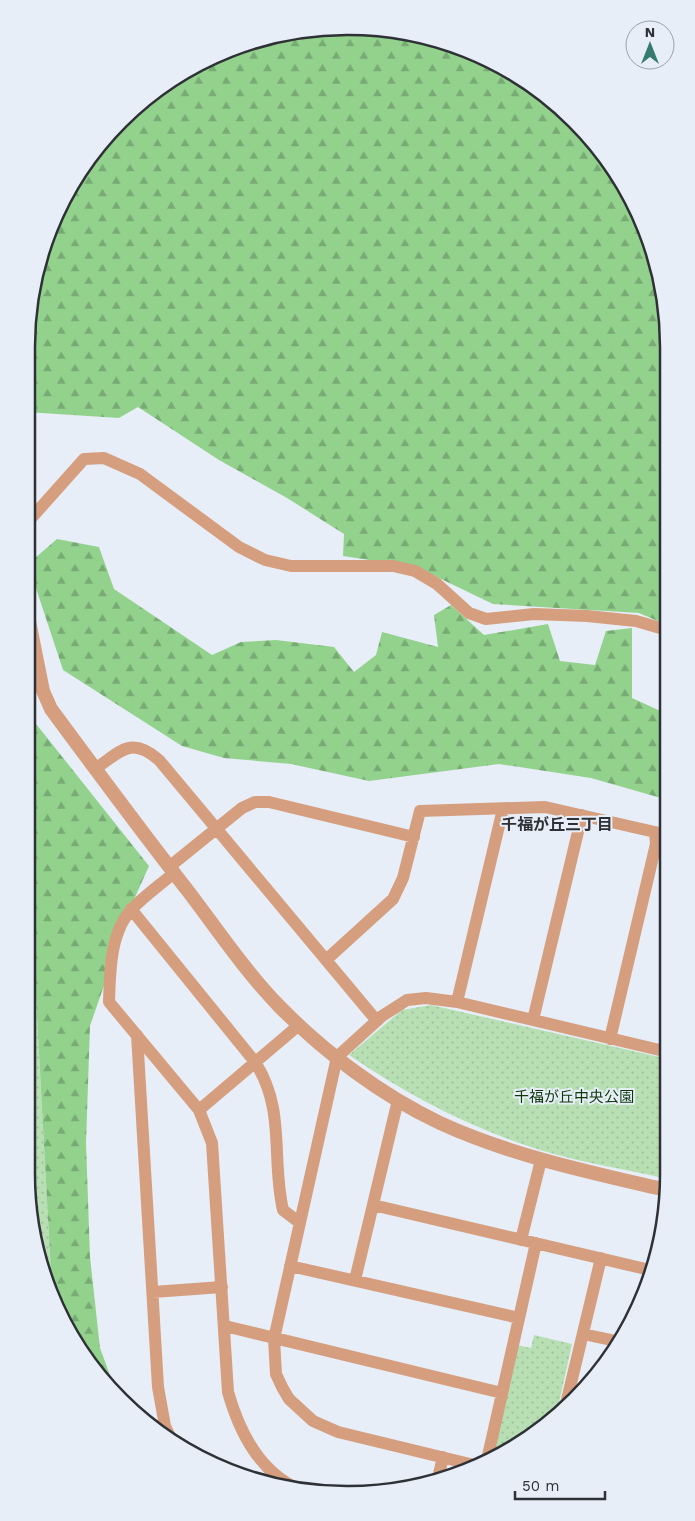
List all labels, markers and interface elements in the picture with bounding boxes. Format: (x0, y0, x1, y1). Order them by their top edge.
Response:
north arrow (625, 20, 675, 70)
text: N (645, 24, 655, 40)
district label: 千福が丘三丁目 (501, 815, 613, 834)
park label: 千福が丘中央公園 (514, 1088, 634, 1106)
scale bar (515, 1468, 605, 1500)
text: 50 m (522, 1477, 559, 1495)

